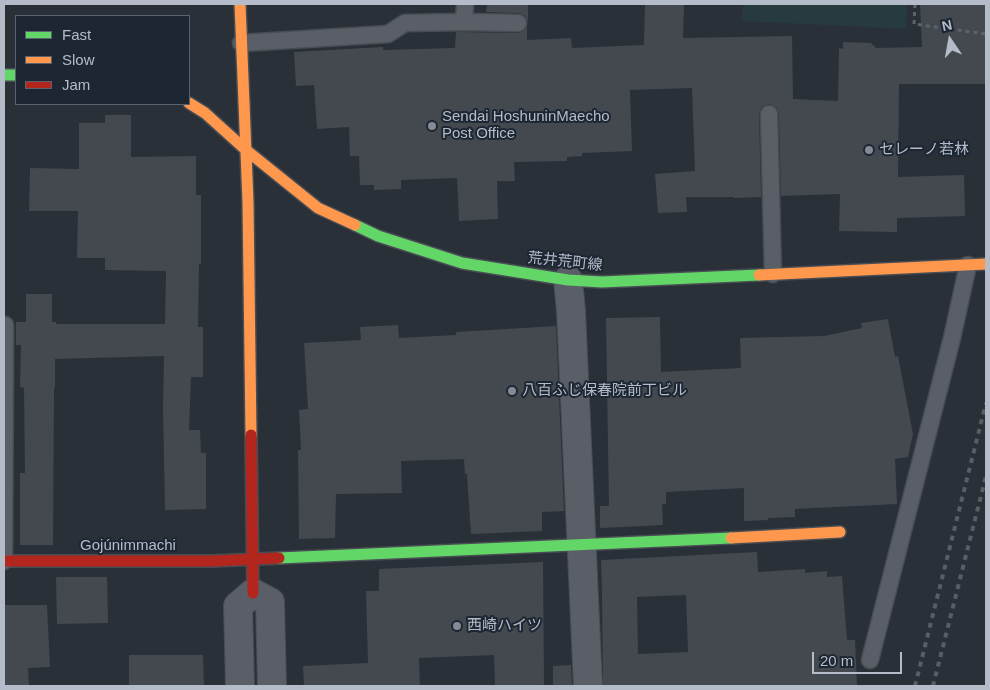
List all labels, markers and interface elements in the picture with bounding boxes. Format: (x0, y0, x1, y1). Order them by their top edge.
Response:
legend (15, 15, 190, 105)
north arrow (925, 15, 975, 65)
text: N (940, 16, 953, 34)
text: Fast (62, 26, 91, 43)
text: Slow (62, 51, 95, 68)
text: Jam (62, 76, 90, 93)
place label: Sendai HoshuninMaecho Post Office (442, 108, 610, 143)
marker: Sendai HoshuninMaecho Post Office (426, 120, 438, 132)
place label: セレーノ若林 (879, 141, 969, 159)
marker: セレーノ若林 (863, 144, 875, 156)
street label: 荒井荒町線 (527, 249, 603, 275)
place label: 八百ふじ保春院前丁ビル (522, 382, 687, 400)
marker: 八百ふじ保春院前丁ビル (506, 385, 518, 397)
street label: Gojúnimmachi (80, 537, 176, 555)
place label: 西崎ハイツ (467, 617, 542, 635)
marker: 西崎ハイツ (451, 620, 463, 632)
scale bar (815, 642, 905, 674)
text: 20 m (820, 652, 853, 669)

